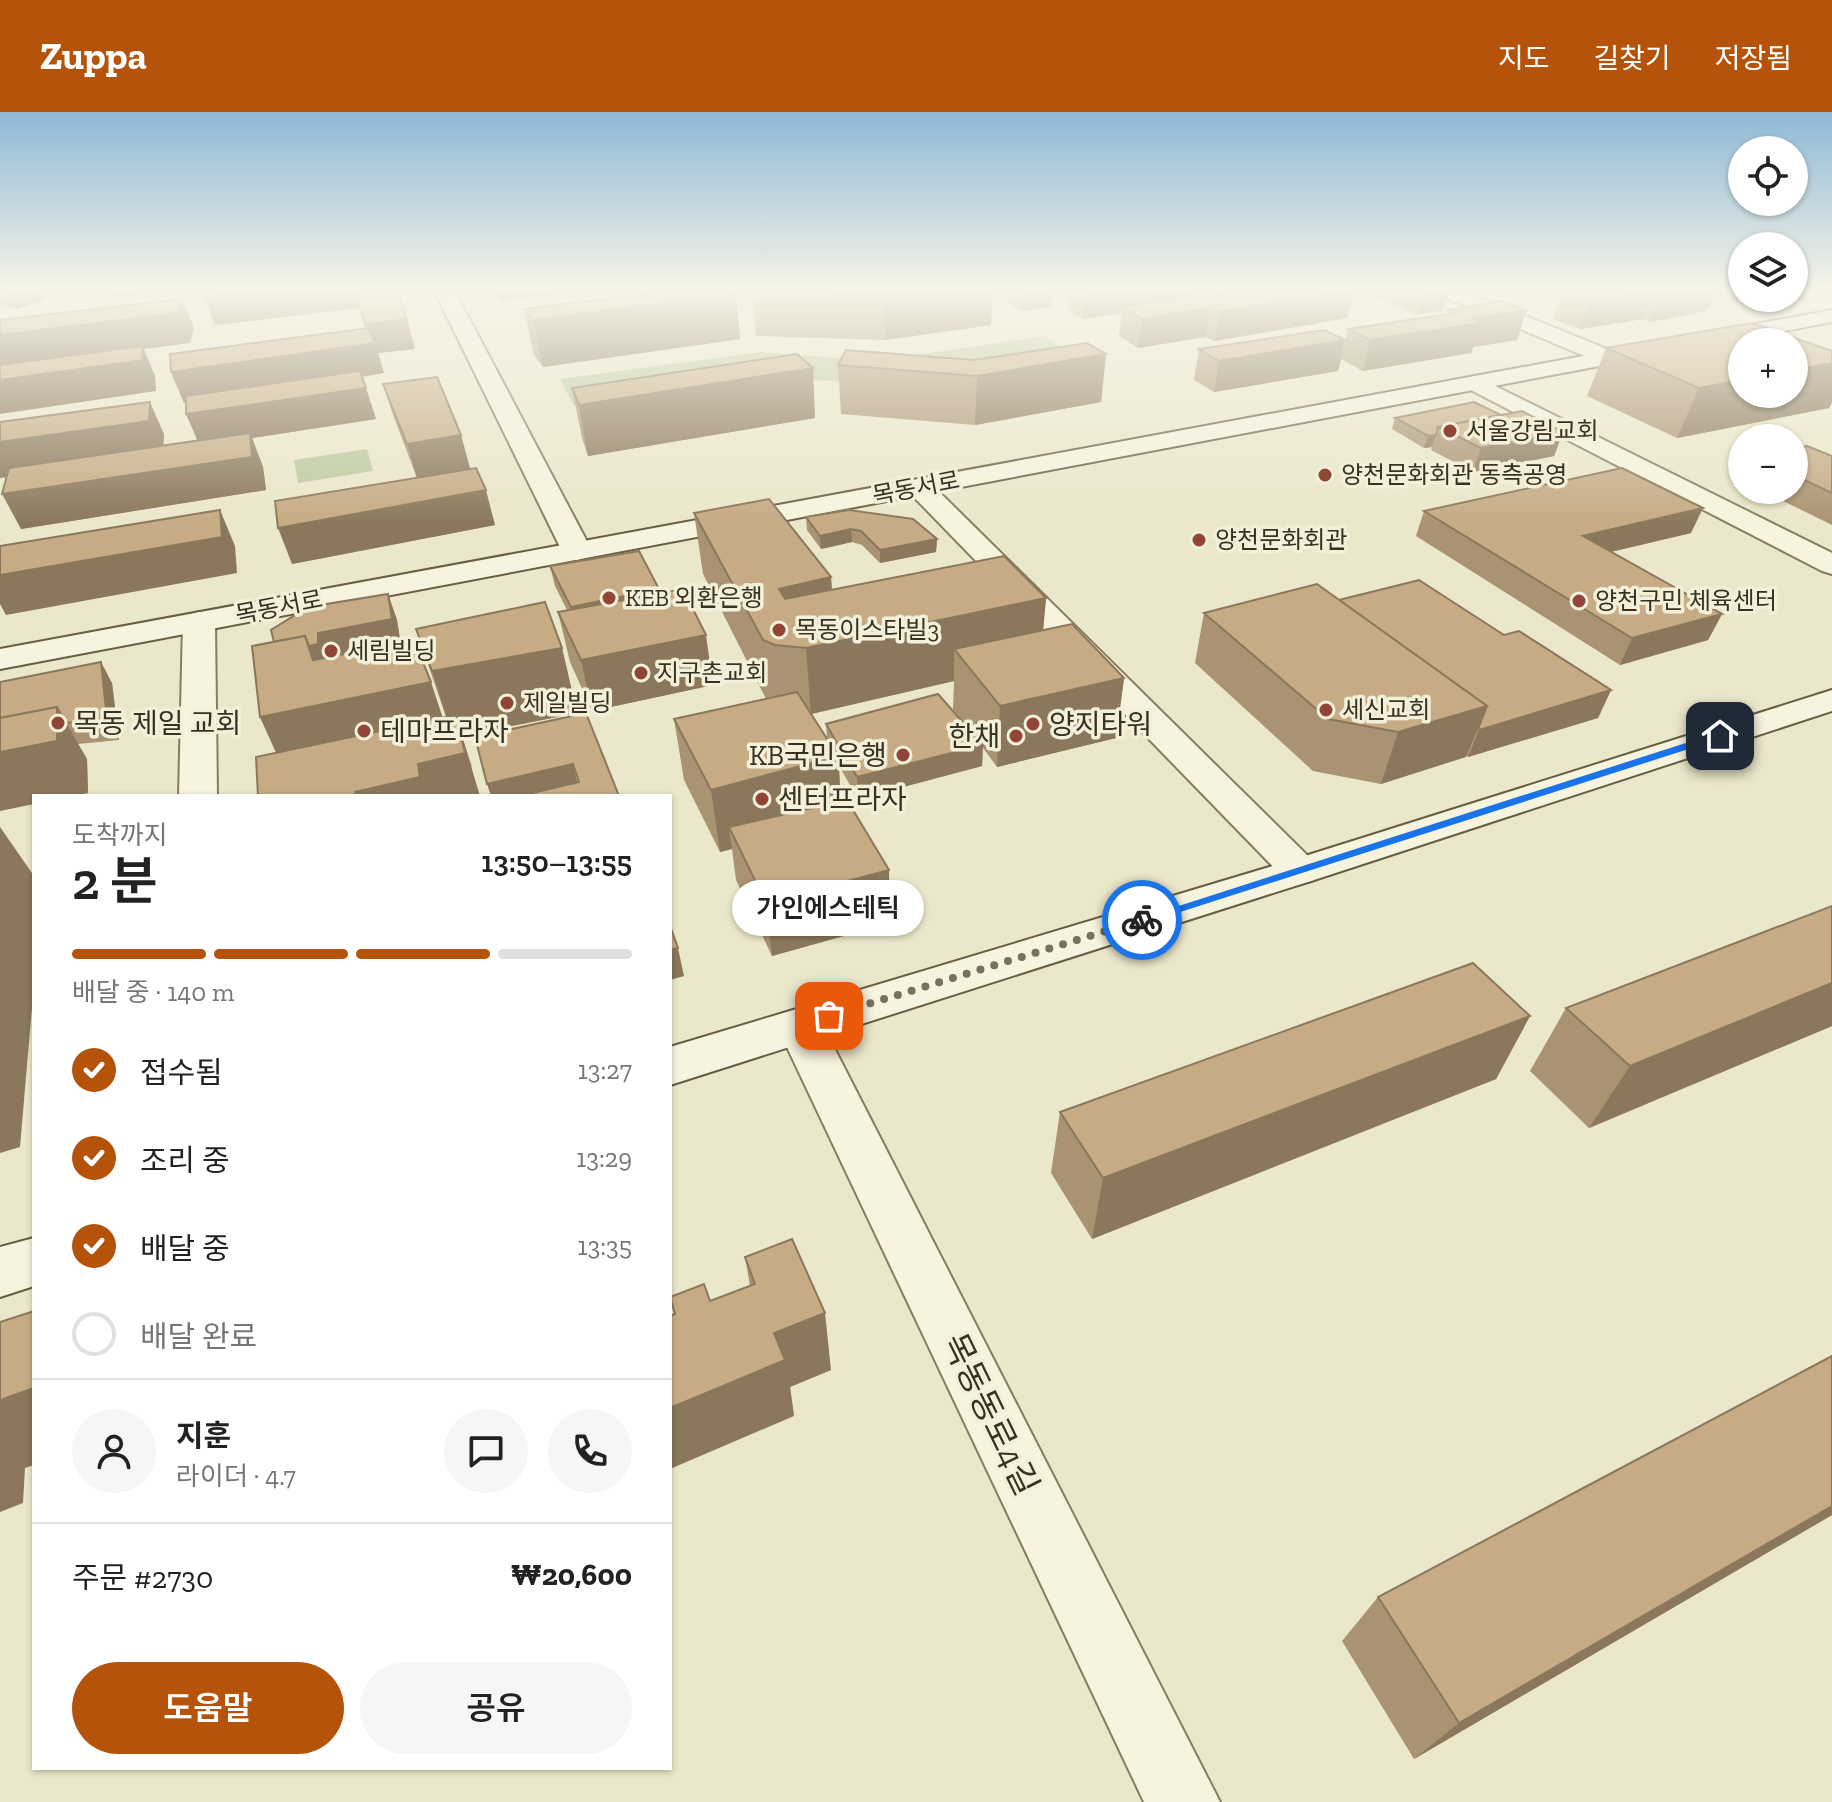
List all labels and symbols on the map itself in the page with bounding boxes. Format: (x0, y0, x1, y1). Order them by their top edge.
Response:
place label: 서울강림교회 (1466, 416, 1598, 445)
marker: 서울강림교회 (1441, 422, 1459, 440)
place label: 양천문화회관 동측공영 (1341, 460, 1567, 489)
street label: 목동서로 (870, 465, 962, 510)
marker: 양천문화회관 동측공영 (1316, 466, 1334, 484)
place label: 양천문화회관 (1215, 525, 1347, 554)
marker: 양천문화회관 (1190, 531, 1208, 549)
place label: KEB 외환은행 (625, 583, 763, 612)
street label: 목동서로 (233, 584, 325, 629)
place label: 양천구민 체육센터 (1595, 586, 1777, 615)
marker: KEB 외환은행 (600, 589, 618, 607)
marker: 양천구민 체육센터 (1570, 592, 1588, 610)
place label: 목동이스타빌3 (795, 615, 939, 644)
marker: 목동이스타빌3 (770, 621, 788, 639)
place label: 세림빌딩 (347, 636, 435, 665)
marker: 세림빌딩 (322, 642, 340, 660)
place label: 지구촌교회 (657, 658, 767, 687)
marker: 지구촌교회 (632, 664, 650, 682)
place label: 제일빌딩 (523, 688, 611, 717)
marker: 제일빌딩 (498, 694, 516, 712)
place label: 세신교회 (1342, 695, 1430, 724)
marker: 세신교회 (1317, 701, 1335, 719)
pin (1686, 702, 1754, 770)
place label: 목동 제일 교회 (74, 707, 241, 740)
place label: 양지타워 (1049, 708, 1152, 741)
marker: 목동 제일 교회 (49, 714, 67, 732)
place label: 테마프라자 (380, 715, 509, 748)
marker: 양지타워 (1024, 715, 1042, 733)
place label: 한채 (948, 720, 1000, 753)
marker: 테마프라자 (355, 722, 373, 740)
marker: 한채 (1007, 727, 1025, 745)
place label: KB국민은행 (749, 739, 887, 772)
marker: KB국민은행 (894, 746, 912, 764)
place label: 센터프라자 (778, 783, 907, 816)
marker: 센터프라자 (753, 790, 771, 808)
callout: 가인에스테틱 (733, 880, 925, 936)
courier (1102, 880, 1182, 960)
pin (795, 982, 863, 1050)
street label: 목동동로4길 (934, 1327, 1047, 1502)

